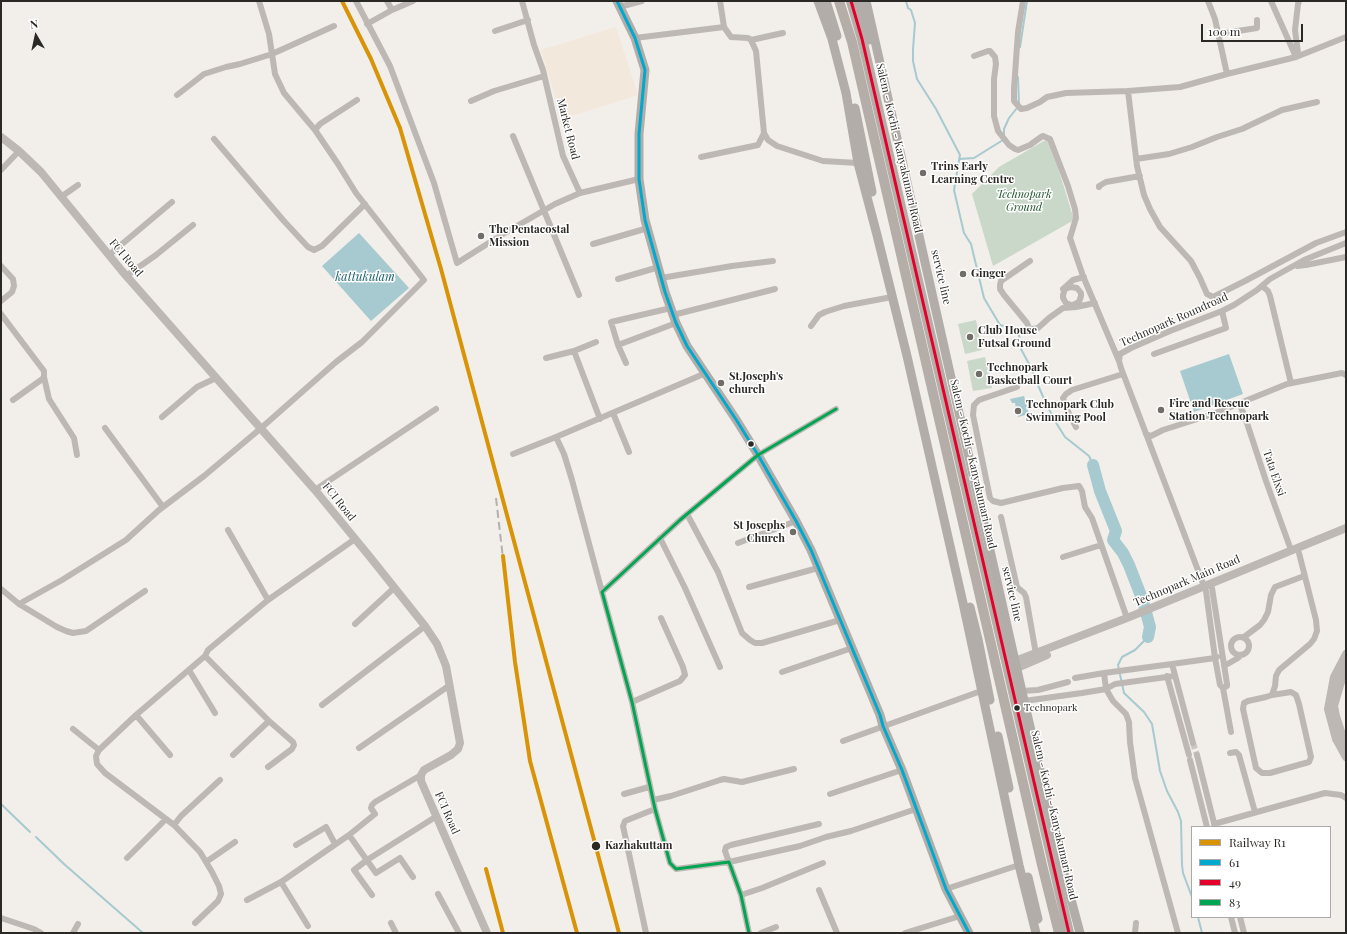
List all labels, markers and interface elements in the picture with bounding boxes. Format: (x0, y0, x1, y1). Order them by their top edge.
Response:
north arrow (16, 16, 56, 56)
text: N (29, 16, 39, 32)
scale bar (1203, 16, 1305, 42)
text: 100 m (1208, 23, 1240, 39)
street label: Salem - Kochi - Kanyakumari Road (873, 62, 925, 234)
street label: Market Road (554, 97, 582, 161)
place label: Trins Early Learning Centre (931, 160, 1014, 186)
marker: Trins Early Learning Centre (918, 168, 928, 178)
park label: Technopark Ground (996, 188, 1052, 214)
place label: The Pentacostal Mission (489, 223, 570, 249)
marker: The Pentacostal Mission (476, 231, 486, 241)
street label: FCI Road (106, 236, 146, 280)
street label: service line (928, 248, 954, 306)
place label: Ginger (971, 267, 1006, 281)
marker: Ginger (958, 269, 968, 279)
water label: kattukulam (335, 270, 395, 284)
street label: Technopark Roundroad (1118, 290, 1230, 350)
place label: Club House Futsal Ground (978, 324, 1051, 350)
marker: Club House Futsal Ground (965, 332, 975, 342)
place label: Technopark Basketball Court (987, 361, 1072, 387)
marker: Technopark Basketball Court (974, 369, 984, 379)
place label: St.Joseph's church (729, 370, 783, 396)
marker: St.Joseph's church (716, 378, 726, 388)
street label: Salem - Kochi - Kanyakumari Road (947, 378, 999, 550)
place label: Fire and Rescue Station Technopark (1169, 397, 1269, 423)
place label: Technopark Club Swimming Pool (1026, 398, 1114, 424)
marker: Fire and Rescue Station Technopark (1156, 405, 1166, 415)
marker: Technopark Club Swimming Pool (1013, 406, 1023, 416)
unlabelled marker (746, 439, 756, 449)
street label: Tata Elxsi (1260, 448, 1288, 498)
street label: FCI Road (320, 480, 358, 524)
place label: St Josephs Church (733, 519, 785, 545)
marker: St Josephs Church (788, 527, 798, 537)
street label: Technopark Main Road (1132, 553, 1242, 609)
street label: service line (999, 565, 1025, 623)
place label: Technopark (1024, 702, 1078, 714)
marker: Technopark (1012, 703, 1022, 713)
street label: Salem - Kochi - Kanyakumari Road (1028, 729, 1080, 901)
street label: FCI Road (432, 790, 462, 836)
legend (1191, 826, 1331, 918)
text: Railway R1 (1229, 834, 1286, 850)
place label: Kazhakuttam (605, 839, 672, 853)
marker: Kazhakuttam (590, 840, 602, 852)
text: 61 (1229, 854, 1240, 870)
text: 49 (1229, 874, 1241, 890)
text: 83 (1229, 894, 1241, 910)

